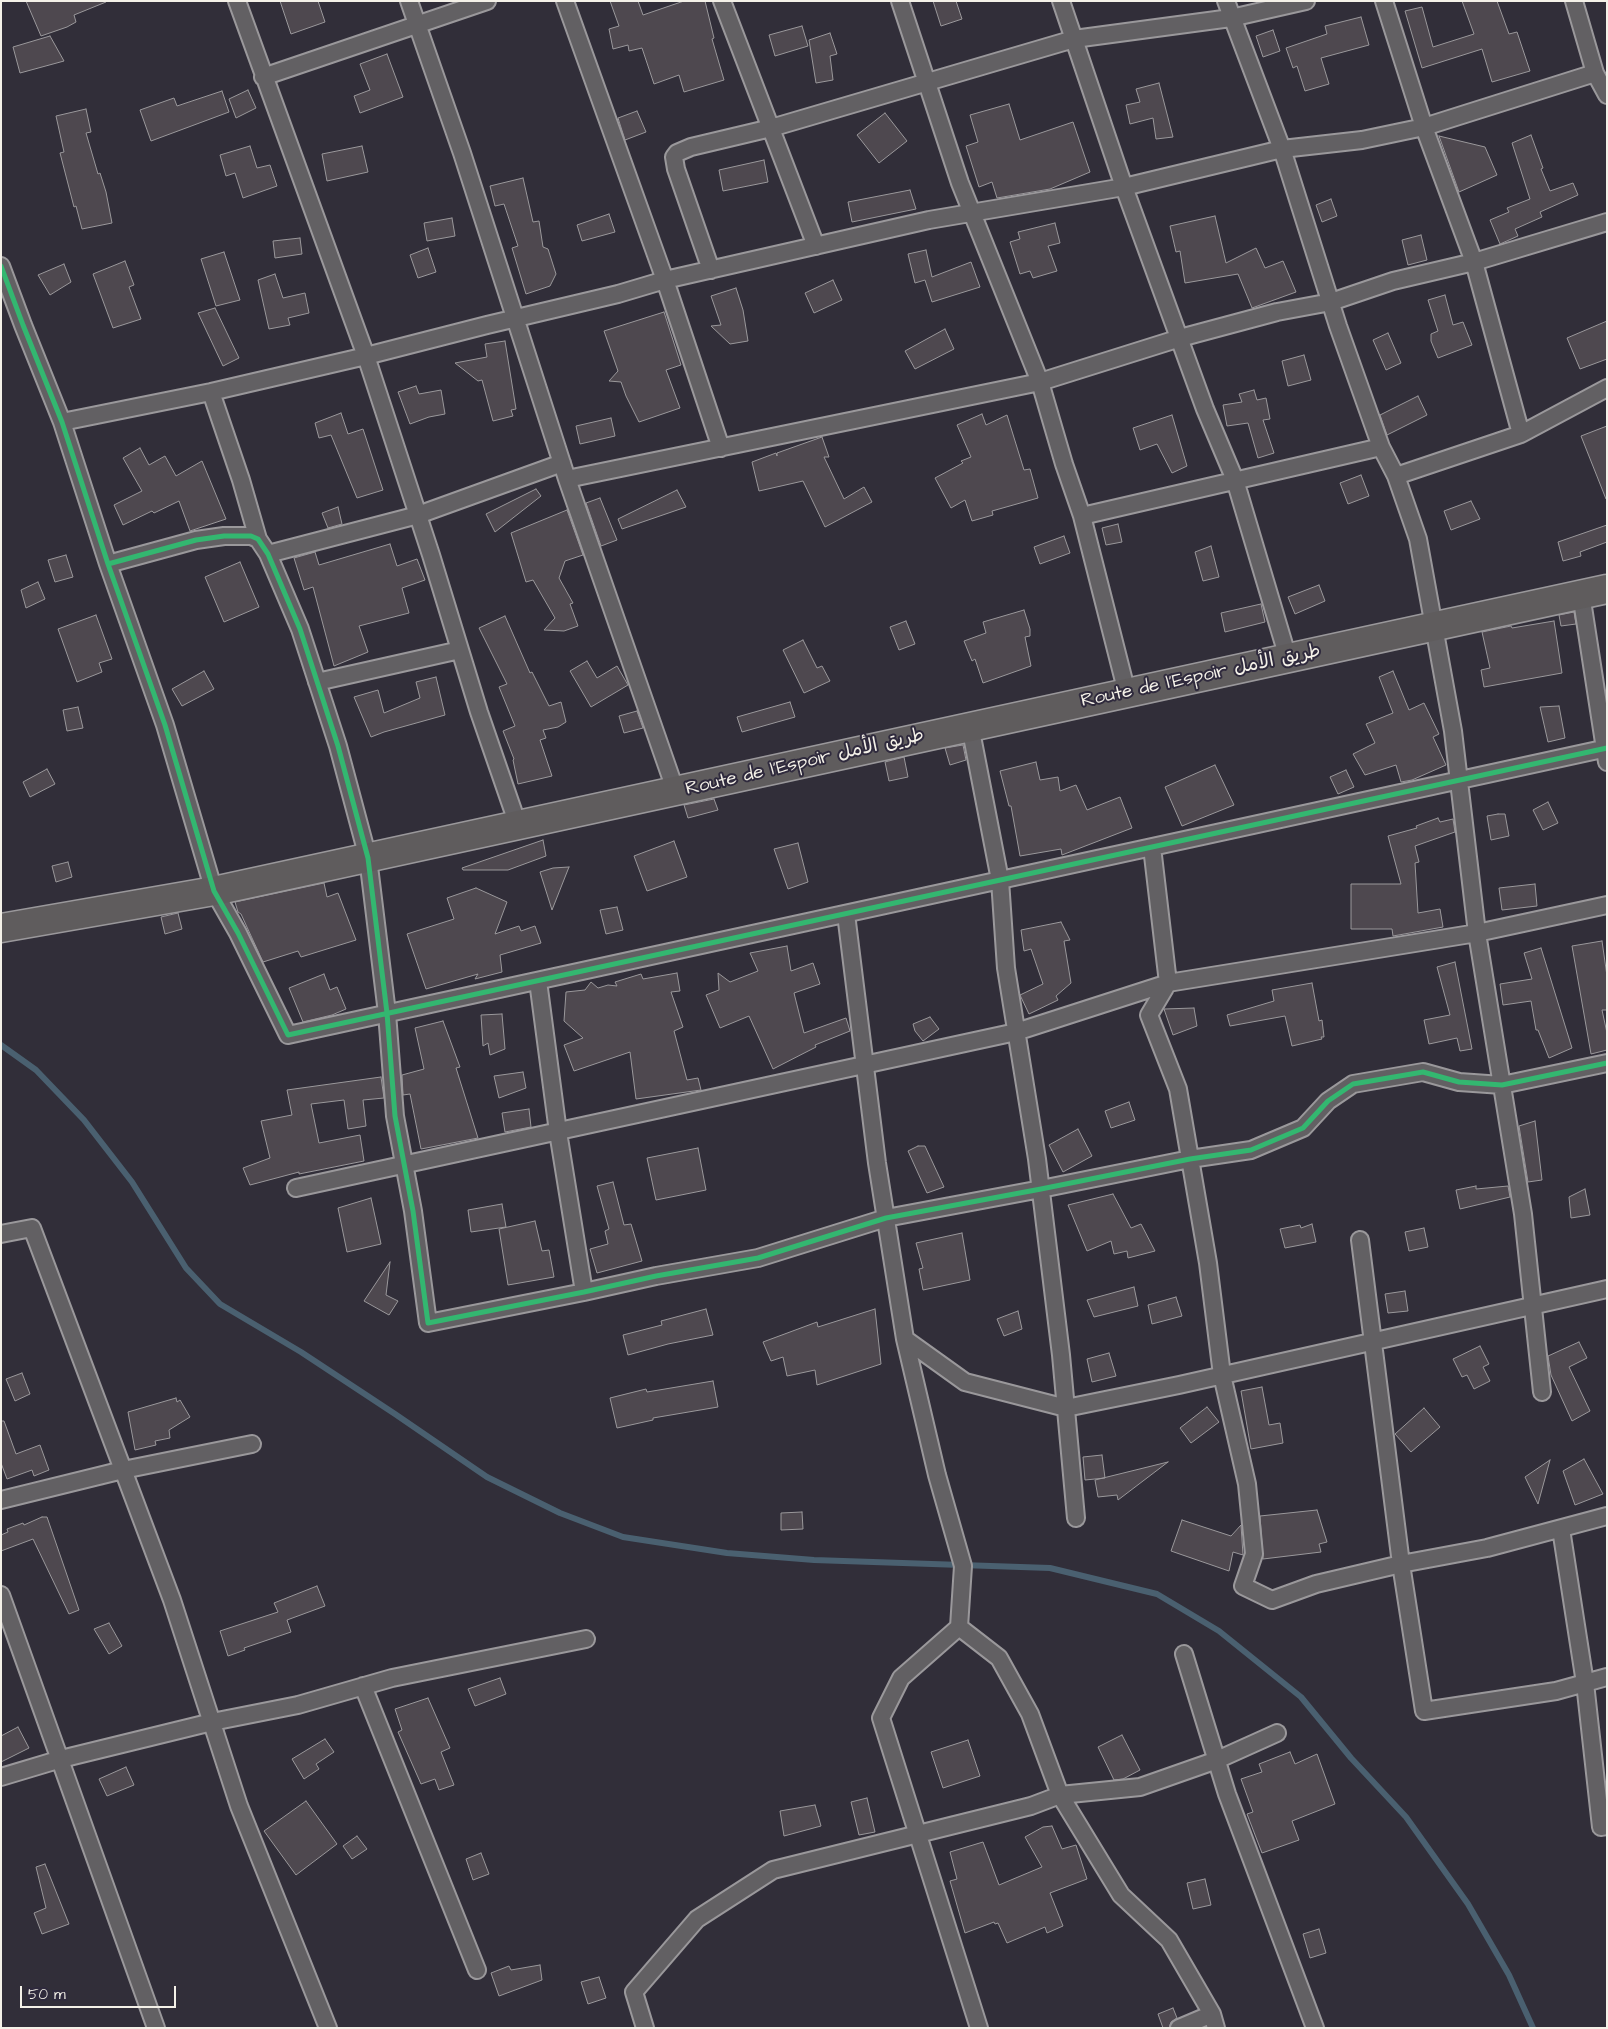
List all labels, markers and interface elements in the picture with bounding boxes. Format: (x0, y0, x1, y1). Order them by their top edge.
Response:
street label: Route de l’Espoir طريق الأمل (1079, 640, 1323, 714)
street label: Route de l’Espoir طريق الأمل (683, 724, 927, 802)
scale bar (22, 1976, 179, 2008)
text: 50 m (28, 1984, 66, 2005)

